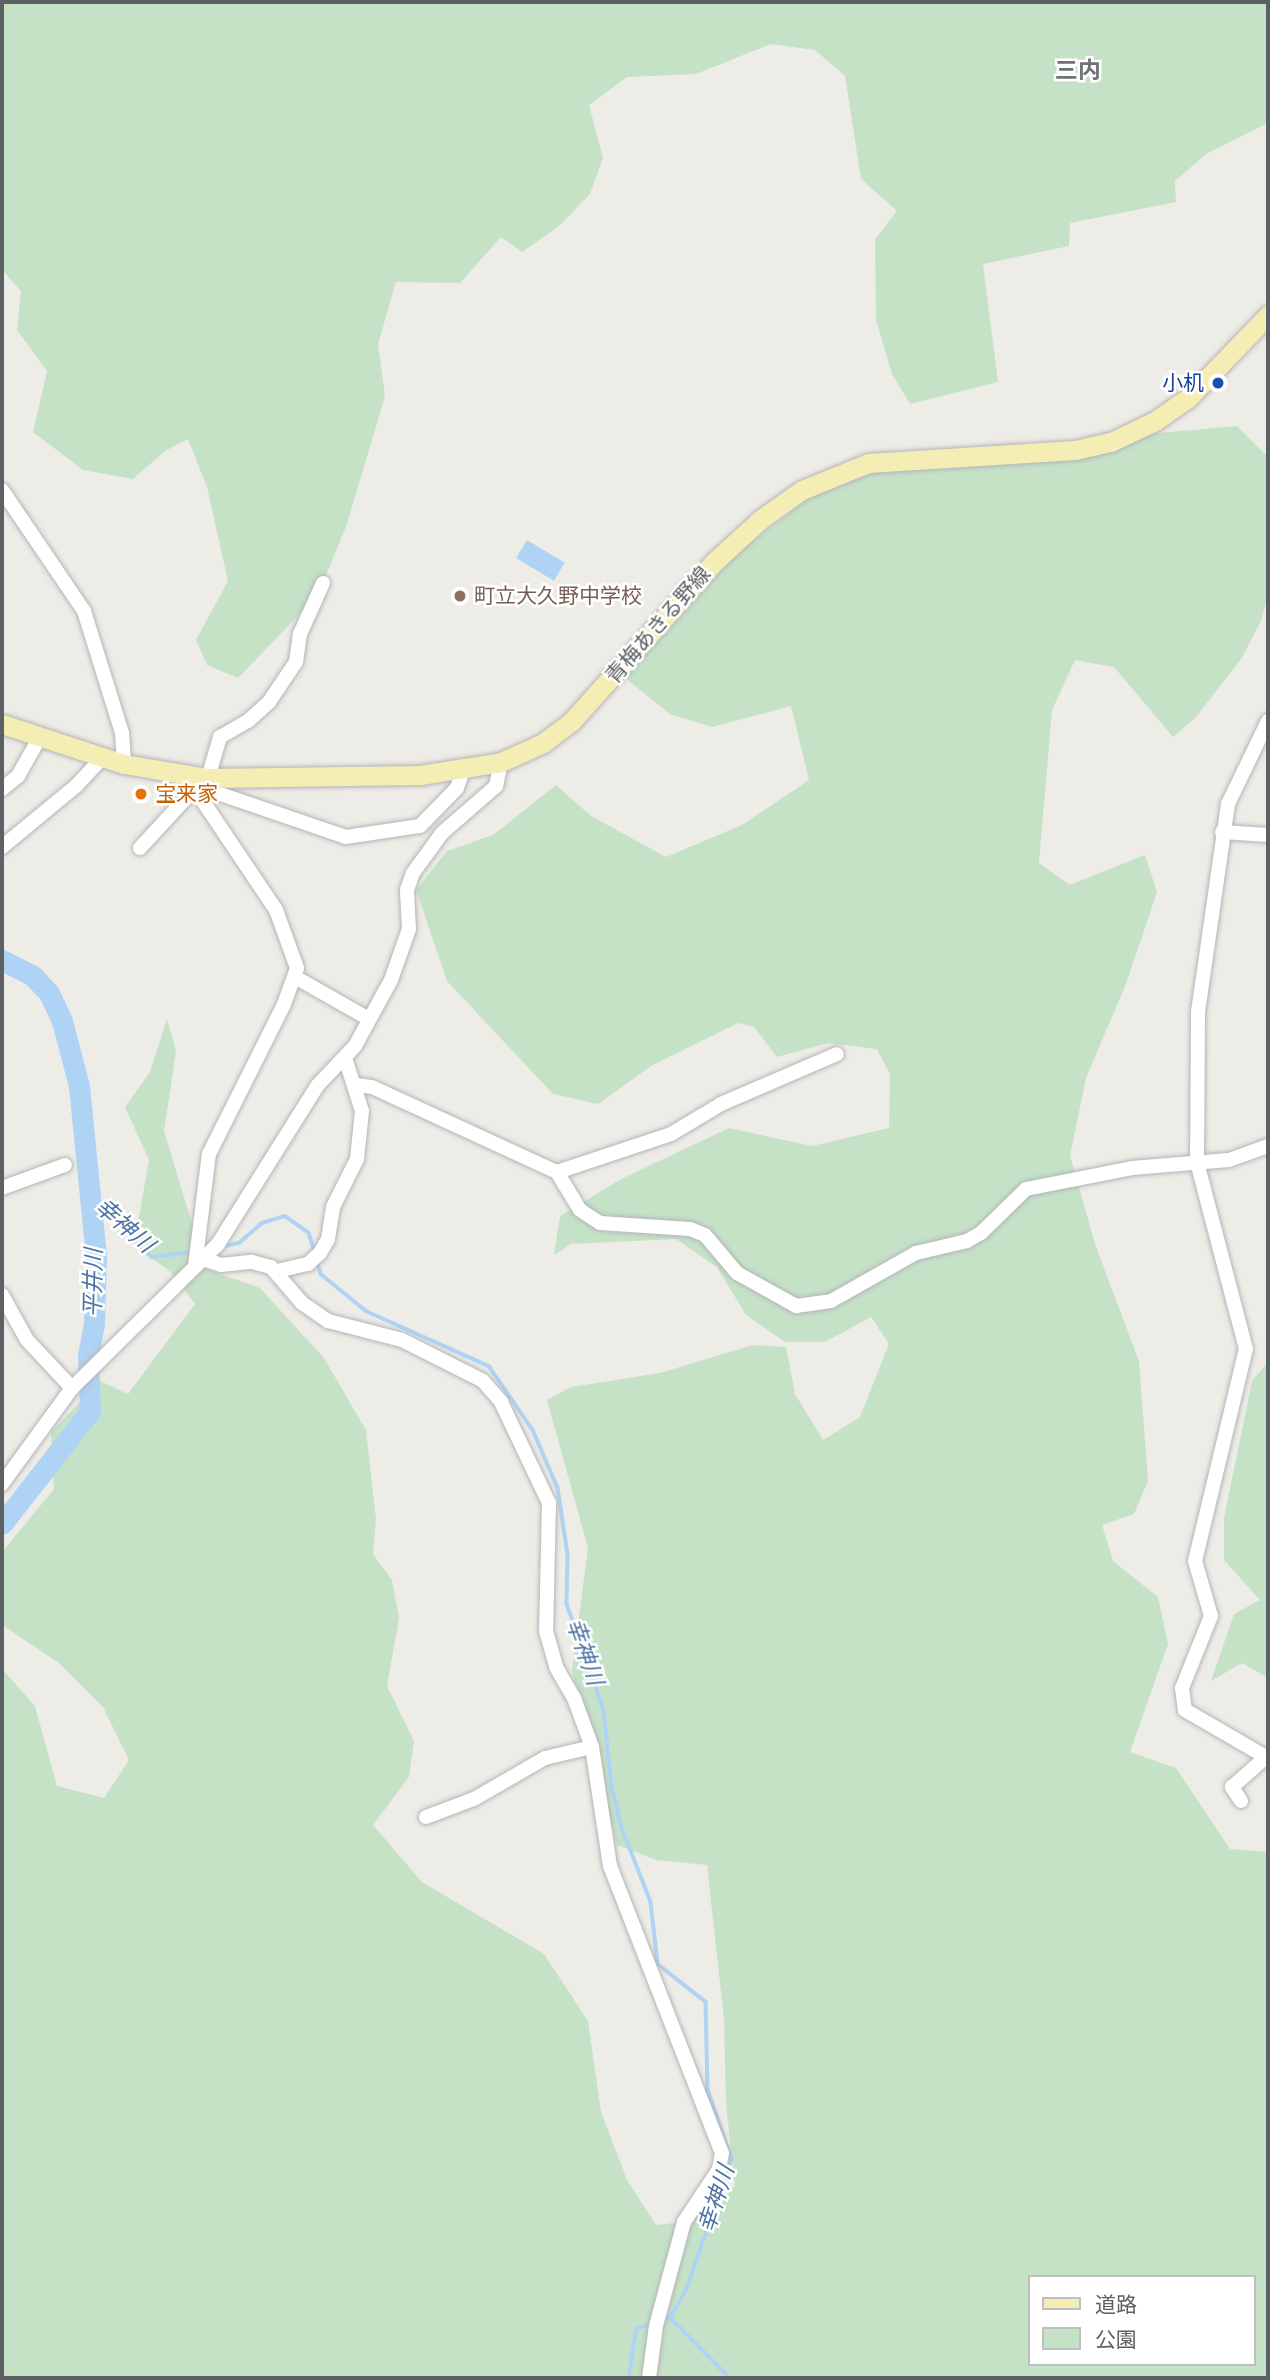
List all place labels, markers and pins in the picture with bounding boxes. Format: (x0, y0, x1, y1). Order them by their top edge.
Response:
place label: 小机 (1162, 370, 1204, 396)
marker: 小机 (1210, 375, 1226, 391)
place label: 町立大久野中学校 (474, 583, 642, 609)
marker: 町立大久野中学校 (452, 588, 468, 604)
place label: 宝来家 (155, 781, 218, 807)
marker: 宝来家 (133, 786, 149, 802)

